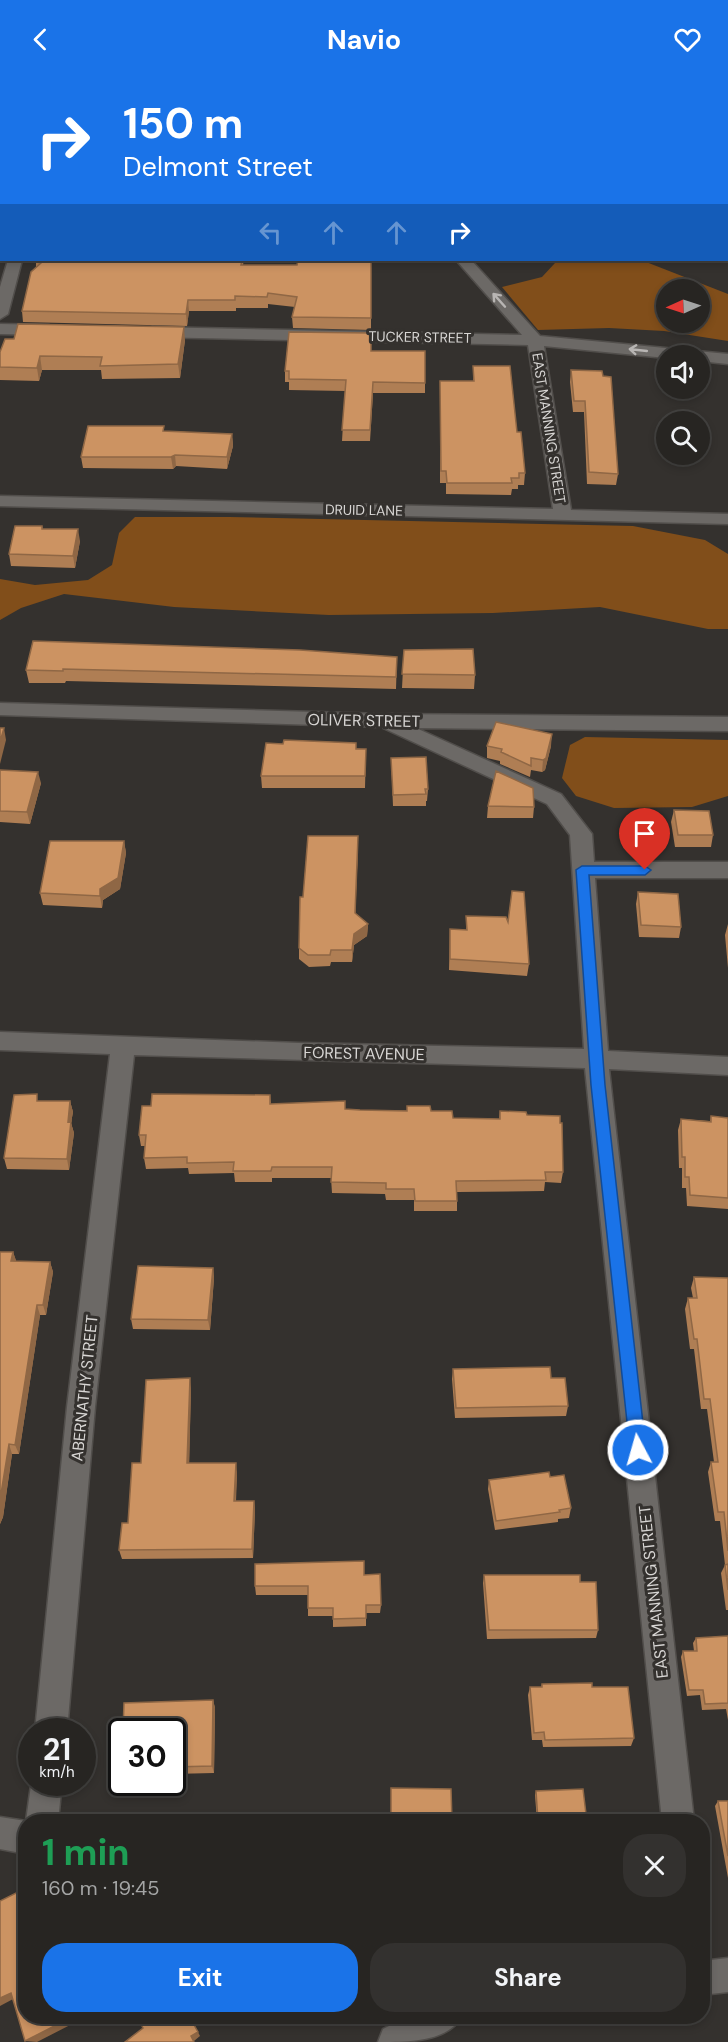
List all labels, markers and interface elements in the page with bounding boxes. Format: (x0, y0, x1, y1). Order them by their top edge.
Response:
text: Navio (327, 22, 401, 57)
icon: back (24, 23, 57, 56)
icon: heart (671, 23, 704, 56)
text: 150 m (123, 96, 243, 151)
icon: right (24, 102, 102, 180)
text: Delmont Street (123, 149, 313, 184)
icon: left (254, 216, 287, 249)
icon: ahead (317, 216, 350, 249)
icon: ahead (380, 216, 413, 249)
icon: right (443, 216, 476, 249)
north arrow (656, 279, 710, 333)
map controls (656, 279, 710, 465)
one-way arrow (492, 293, 506, 308)
street label: TUCKER STREET (368, 327, 472, 347)
one-way arrow (628, 344, 648, 355)
button: sound (656, 345, 710, 399)
street label: EAST MANNING STREET (528, 351, 570, 505)
button: search (656, 411, 710, 465)
street label: DRUID LANE (325, 500, 403, 520)
street label: OLIVER STREET (308, 709, 420, 732)
pin (619, 808, 670, 870)
icon: arrive (628, 817, 661, 850)
street label: FOREST AVENUE (303, 1042, 425, 1065)
street label: ABERNATHY STREET (66, 1314, 103, 1462)
position arrow (606, 1418, 670, 1482)
street label: EAST MANNING STREET (634, 1504, 673, 1679)
speed limit sign: 30 (108, 1718, 186, 1796)
text: 21 (43, 1730, 71, 1769)
text: km/h (39, 1762, 75, 1782)
text: 1 min (42, 1829, 130, 1876)
button: close (623, 1834, 686, 1897)
text: 160 m · 19:45 (42, 1875, 159, 1901)
button: Exit (42, 1943, 358, 2012)
button: Share (370, 1943, 686, 2012)

